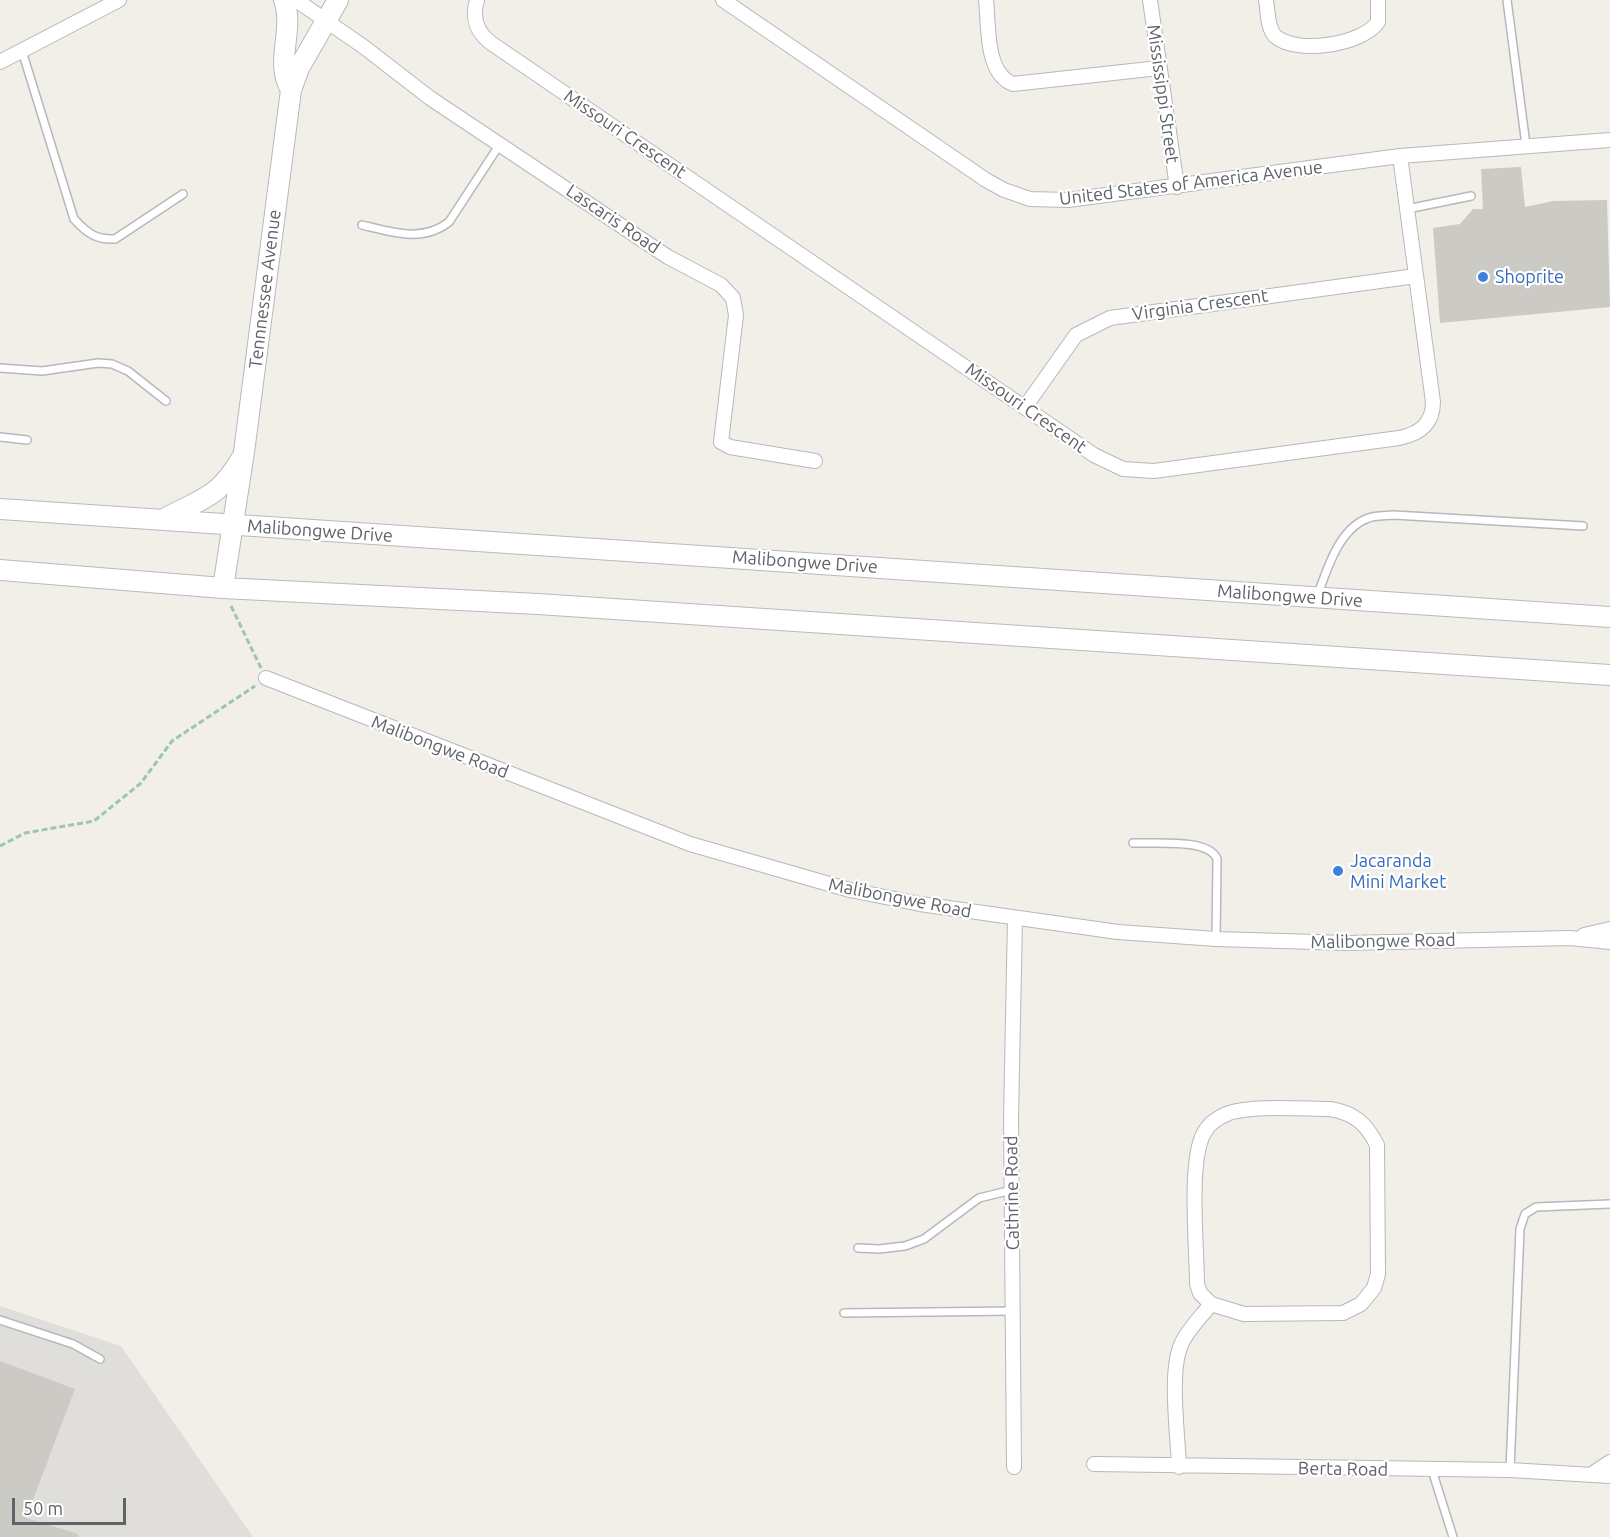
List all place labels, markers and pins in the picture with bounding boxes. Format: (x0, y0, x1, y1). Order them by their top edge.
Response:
place label: Shoprite (1495, 266, 1564, 288)
marker: Shoprite (1476, 270, 1490, 284)
place label: Jacaranda Mini Market (1350, 850, 1446, 892)
marker: Jacaranda Mini Market (1331, 864, 1345, 878)

